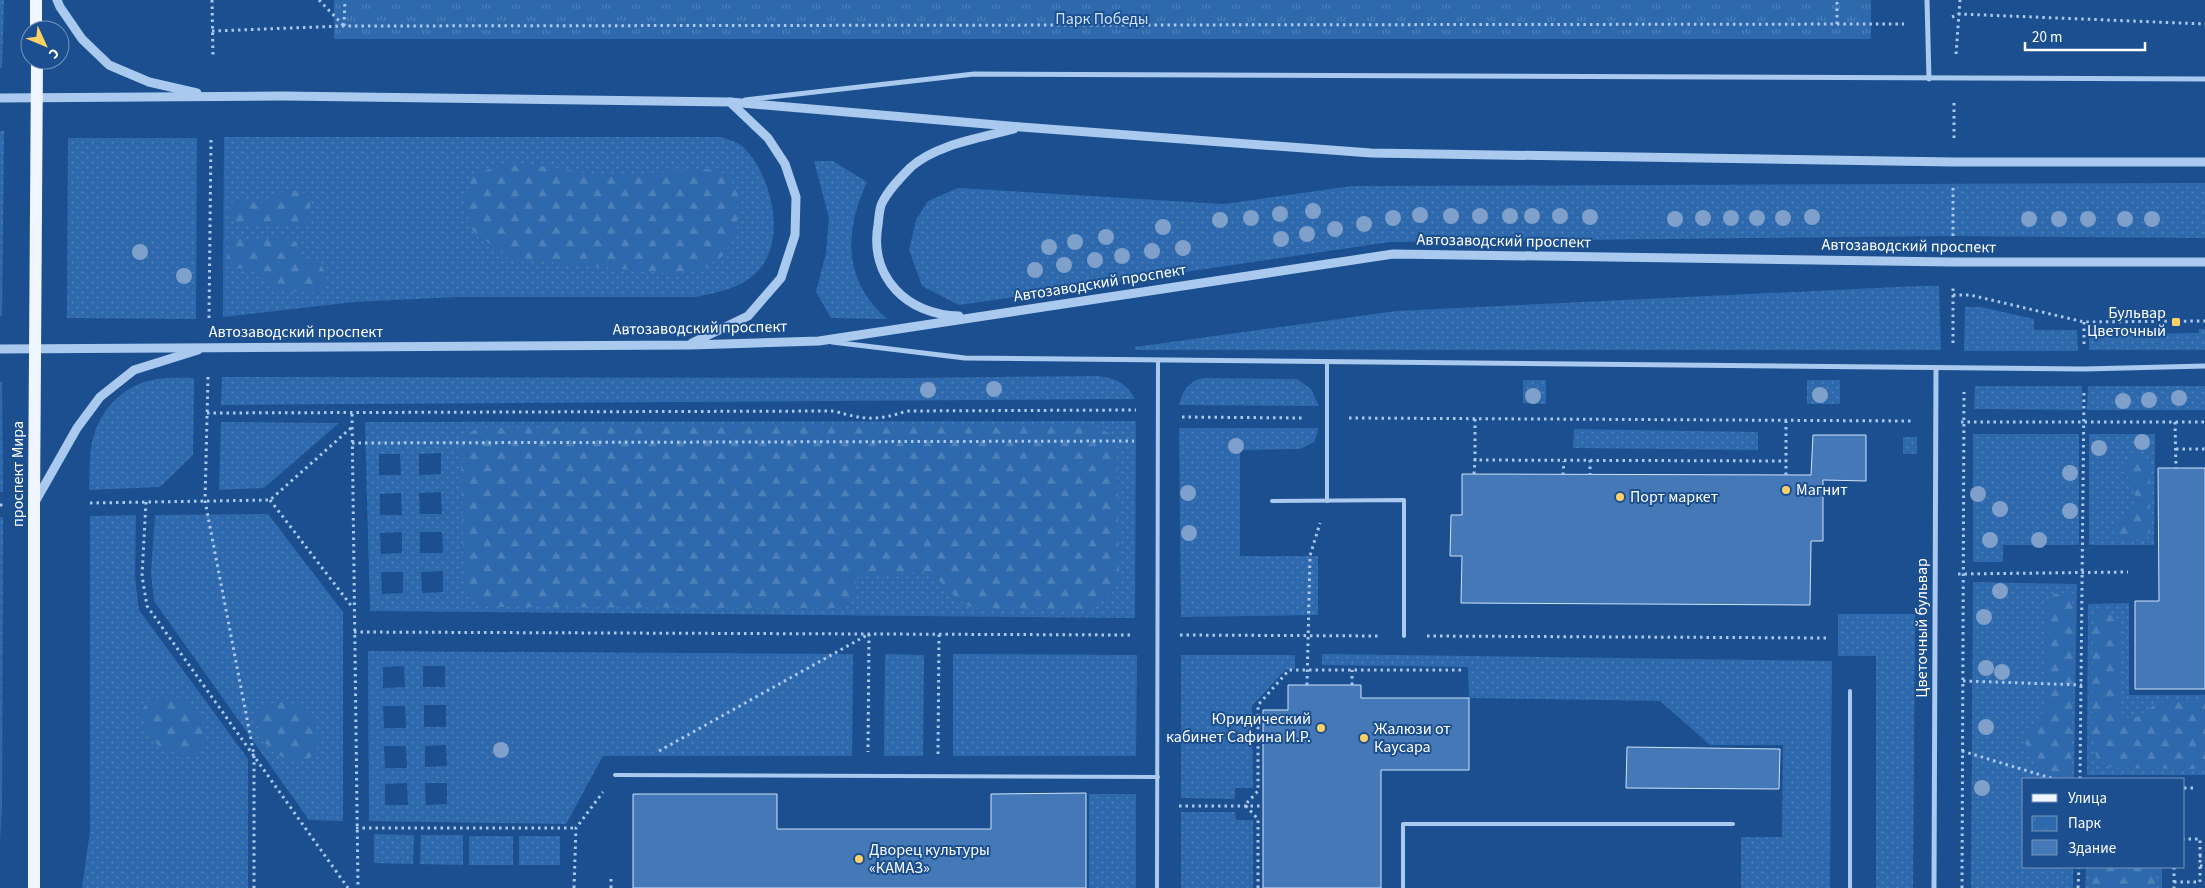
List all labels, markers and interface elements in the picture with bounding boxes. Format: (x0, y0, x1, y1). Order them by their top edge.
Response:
park label: Парк Победы (1055, 8, 1149, 30)
north arrow (20, 20, 70, 70)
scale bar (2025, 20, 2145, 52)
text: 20 m (2032, 27, 2062, 48)
text: С (44, 43, 64, 63)
street label: Автозаводский проспект (1416, 228, 1592, 254)
street label: Автозаводский проспект (1821, 233, 1997, 259)
street label: Автозаводский проспект (1012, 258, 1188, 308)
place label: Бульвар Цветочный (2087, 302, 2166, 342)
street label: Автозаводский проспект (612, 315, 788, 341)
marker: Бульвар Цветочный (2170, 316, 2182, 328)
street label: Автозаводский проспект (209, 321, 383, 343)
street label: проспект Мира (7, 421, 29, 527)
place label: Магнит (1796, 479, 1848, 501)
marker: Магнит (1780, 484, 1792, 496)
place label: Порт маркет (1630, 486, 1718, 508)
marker: Порт маркет (1614, 491, 1626, 503)
street label: Цветочный бульвар (1911, 558, 1933, 698)
place label: Юридический кабинет Сафина И.Р. (1166, 708, 1311, 748)
place label: Жалюзи от Каусара (1374, 718, 1451, 758)
marker: Юридический кабинет Сафина И.Р. (1315, 722, 1327, 734)
marker: Жалюзи от Каусара (1358, 732, 1370, 744)
legend (2022, 778, 2185, 868)
text: Улица (2068, 788, 2107, 809)
text: Парк (2068, 813, 2102, 834)
text: Здание (2068, 838, 2116, 859)
place label: Дворец культуры «КАМАЗ» (869, 839, 990, 879)
marker: Дворец культуры «КАМАЗ» (853, 853, 865, 865)

